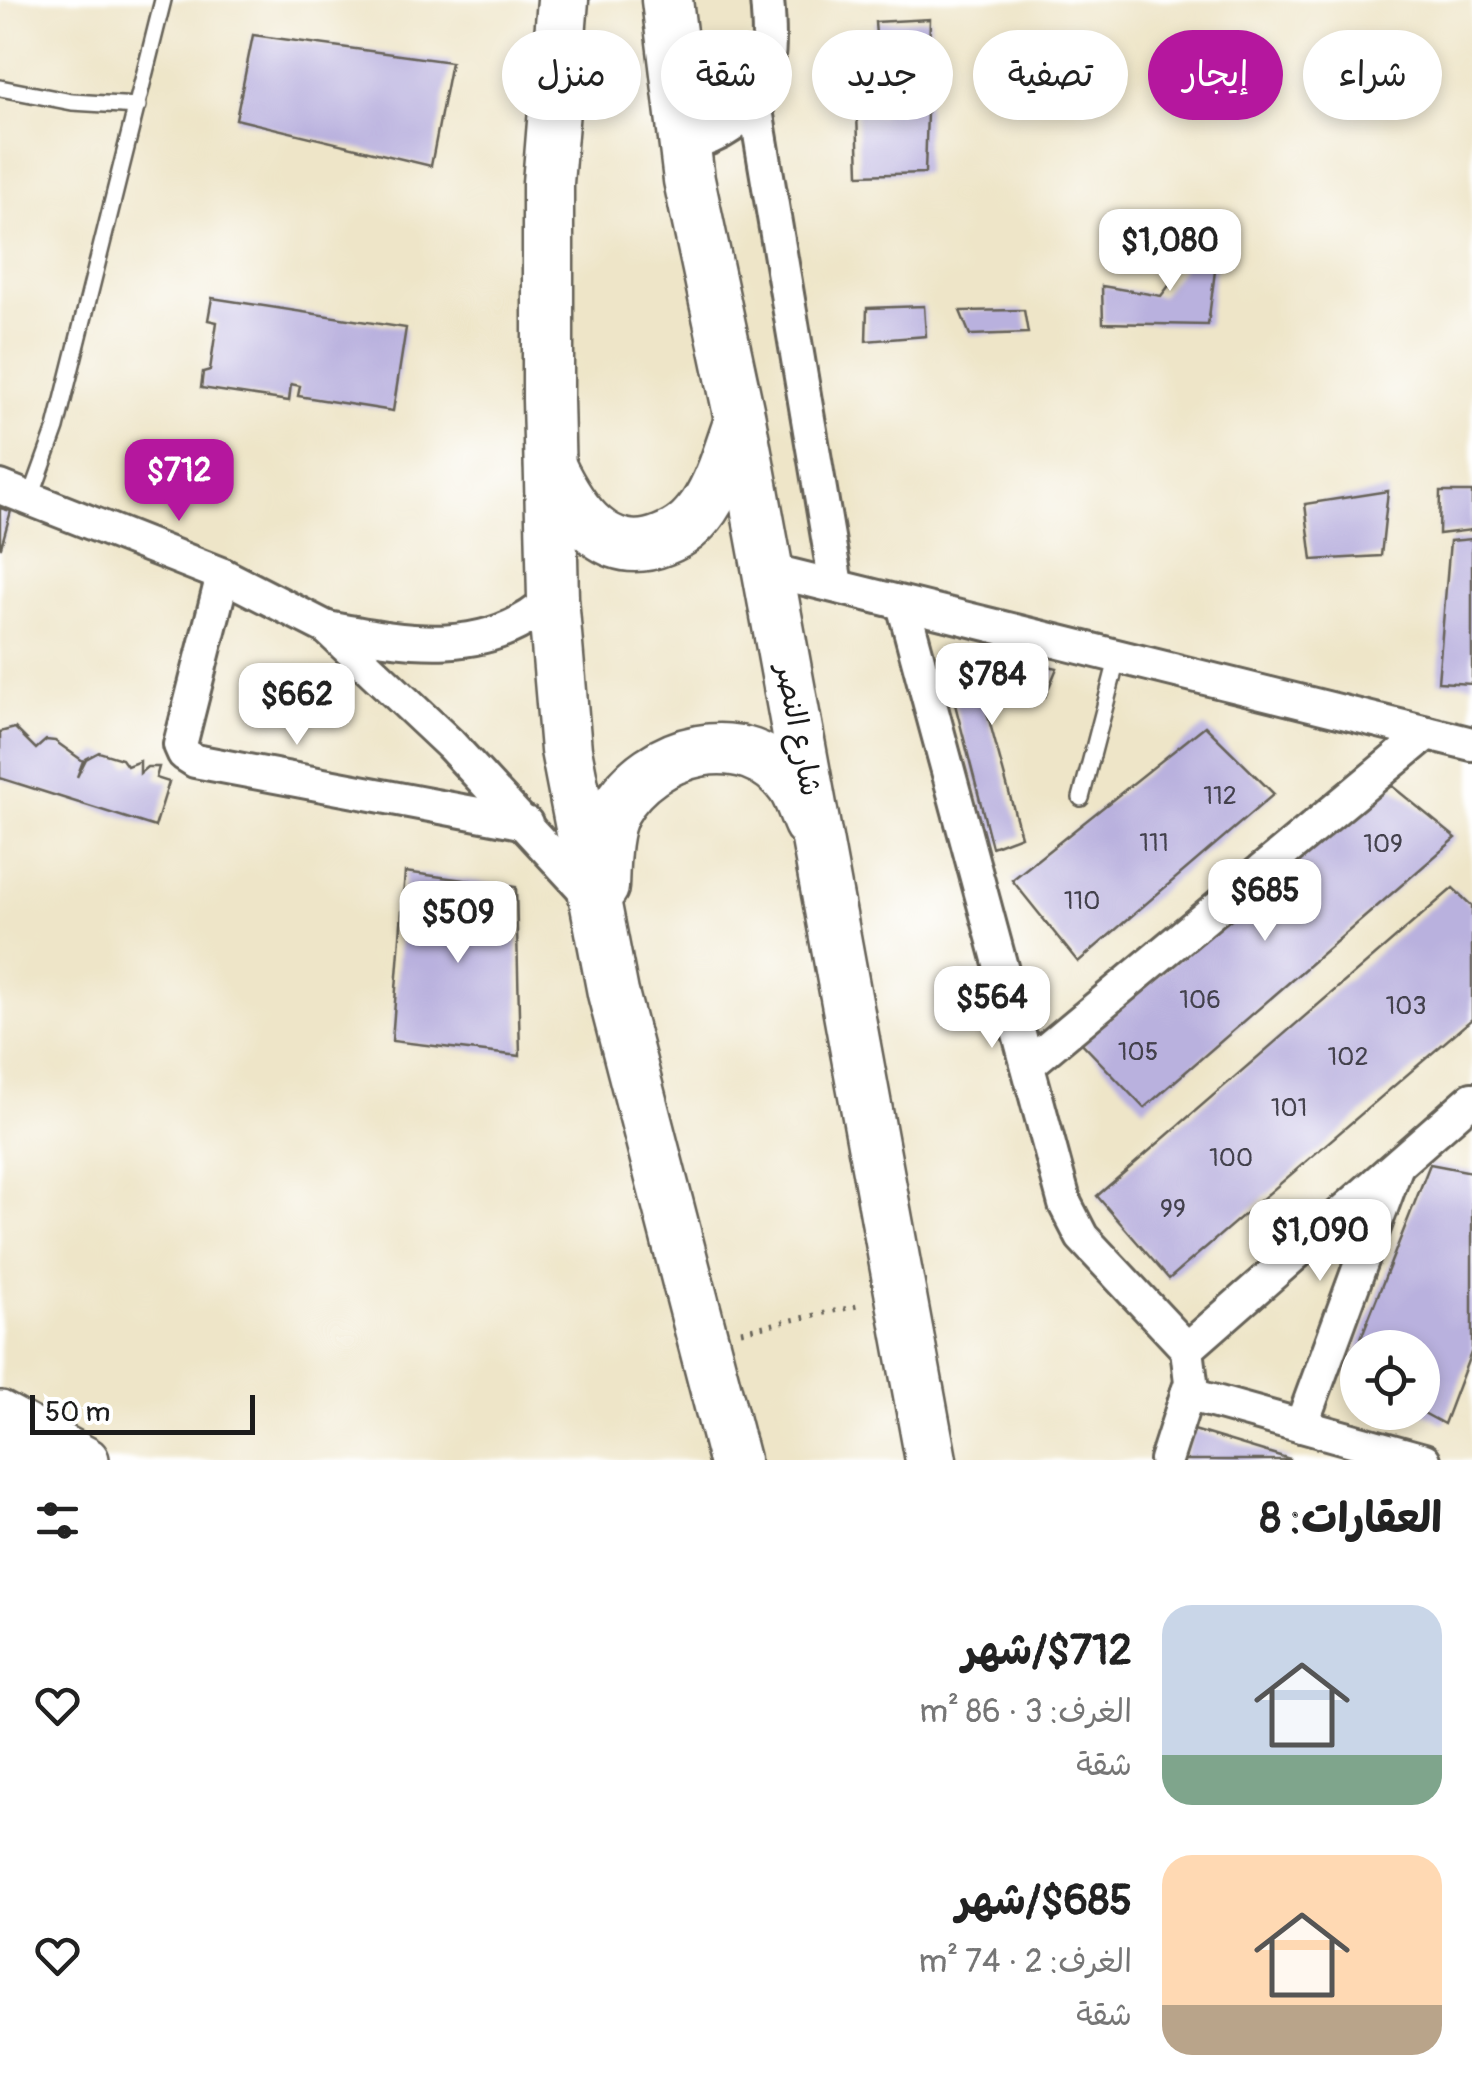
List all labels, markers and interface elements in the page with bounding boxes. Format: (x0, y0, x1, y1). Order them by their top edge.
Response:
chip: منزل (502, 30, 641, 120)
chip: شقة (661, 30, 792, 120)
chip: جديد (812, 30, 953, 120)
chip: تصفية (973, 30, 1128, 120)
chip: إيجار (1148, 30, 1283, 120)
chip: شراء (1303, 30, 1442, 120)
pin: $1,080 (1089, 209, 1251, 294)
text: $1,080 (1121, 221, 1219, 261)
pin: $712 (120, 439, 238, 524)
text: $712 (147, 451, 211, 491)
pin: $784 (933, 643, 1051, 728)
text: $784 (958, 655, 1026, 695)
street label: شارع النصر (765, 658, 829, 800)
pin: $662 (238, 663, 356, 748)
text: $662 (261, 675, 333, 715)
house number: 112 (1203, 781, 1237, 812)
house number: 111 (1139, 828, 1169, 859)
house number: 109 (1363, 829, 1403, 860)
pin: $685 (1206, 859, 1324, 944)
text: $685 (1230, 871, 1300, 911)
pin: $509 (399, 881, 517, 966)
house number: 110 (1064, 886, 1100, 917)
text: $509 (421, 893, 495, 933)
pin: $564 (933, 966, 1051, 1051)
text: $564 (956, 978, 1028, 1018)
house number: 106 (1179, 985, 1221, 1016)
house number: 103 (1386, 991, 1426, 1022)
house number: 105 (1118, 1037, 1158, 1068)
house number: 102 (1328, 1042, 1368, 1073)
house number: 101 (1271, 1093, 1307, 1124)
house number: 100 (1209, 1143, 1253, 1174)
house number: 99 (1160, 1194, 1186, 1225)
pin: $1,090 (1239, 1199, 1401, 1284)
text: $1,090 (1271, 1211, 1369, 1251)
map controls (1340, 1330, 1440, 1430)
button: locate (1340, 1330, 1440, 1430)
scale bar (30, 1390, 255, 1434)
text: 50 m (45, 1395, 110, 1430)
icon: filters (30, 1493, 85, 1548)
text: العقارات: 8 (1260, 1493, 1442, 1545)
text: $712/شهر (962, 1625, 1132, 1677)
icon: home (1242, 1645, 1362, 1765)
icon: heart (30, 1678, 85, 1733)
text: الغرف: 3 · 86 m² (920, 1692, 1132, 1732)
text: شقة (1076, 1745, 1132, 1785)
text: $685/شهر (956, 1875, 1132, 1927)
icon: home (1242, 1895, 1362, 2015)
icon: heart (30, 1928, 85, 1983)
text: الغرف: 2 · 74 m² (919, 1942, 1132, 1982)
text: شقة (1076, 1995, 1132, 2035)

